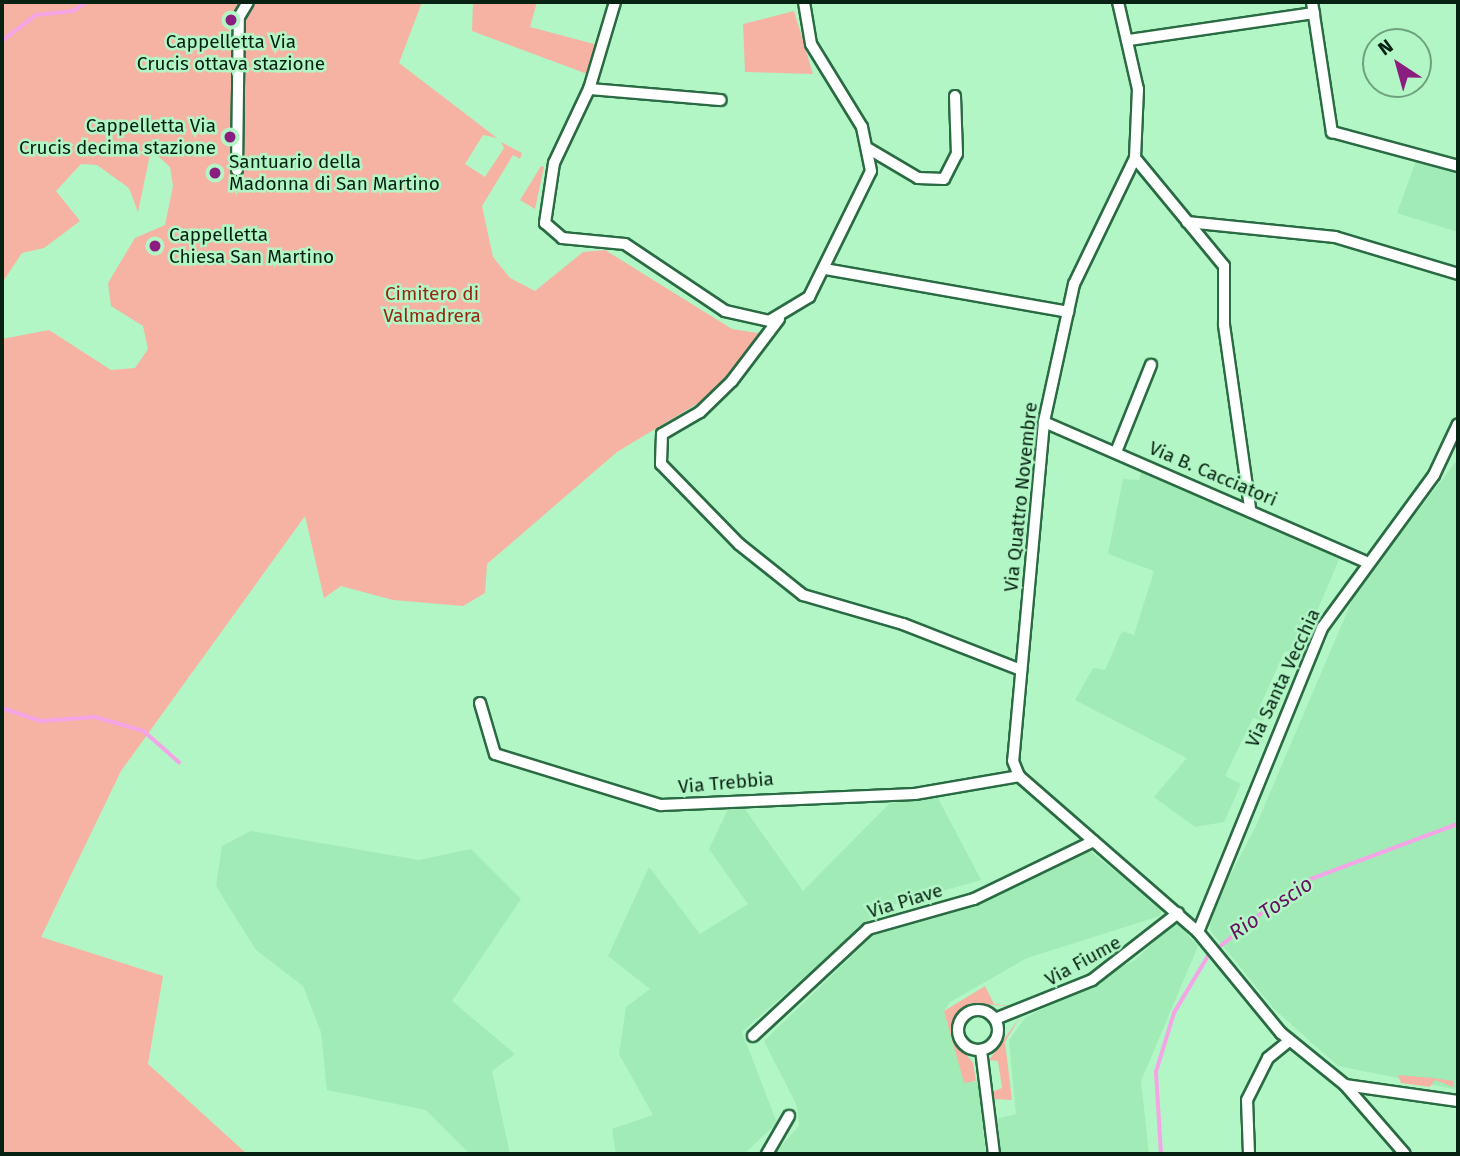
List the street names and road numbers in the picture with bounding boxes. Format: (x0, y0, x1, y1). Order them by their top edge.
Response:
street label: Via Quattro Novembre (1000, 401, 1042, 593)
street label: Via B. Cacciatori (1145, 437, 1281, 511)
street label: Via Santa Vecchia (1241, 605, 1325, 751)
street label: Via Trebbia (677, 767, 775, 799)
street label: Via Piave (865, 879, 945, 923)
street label: Via Fiume (1041, 931, 1125, 991)

